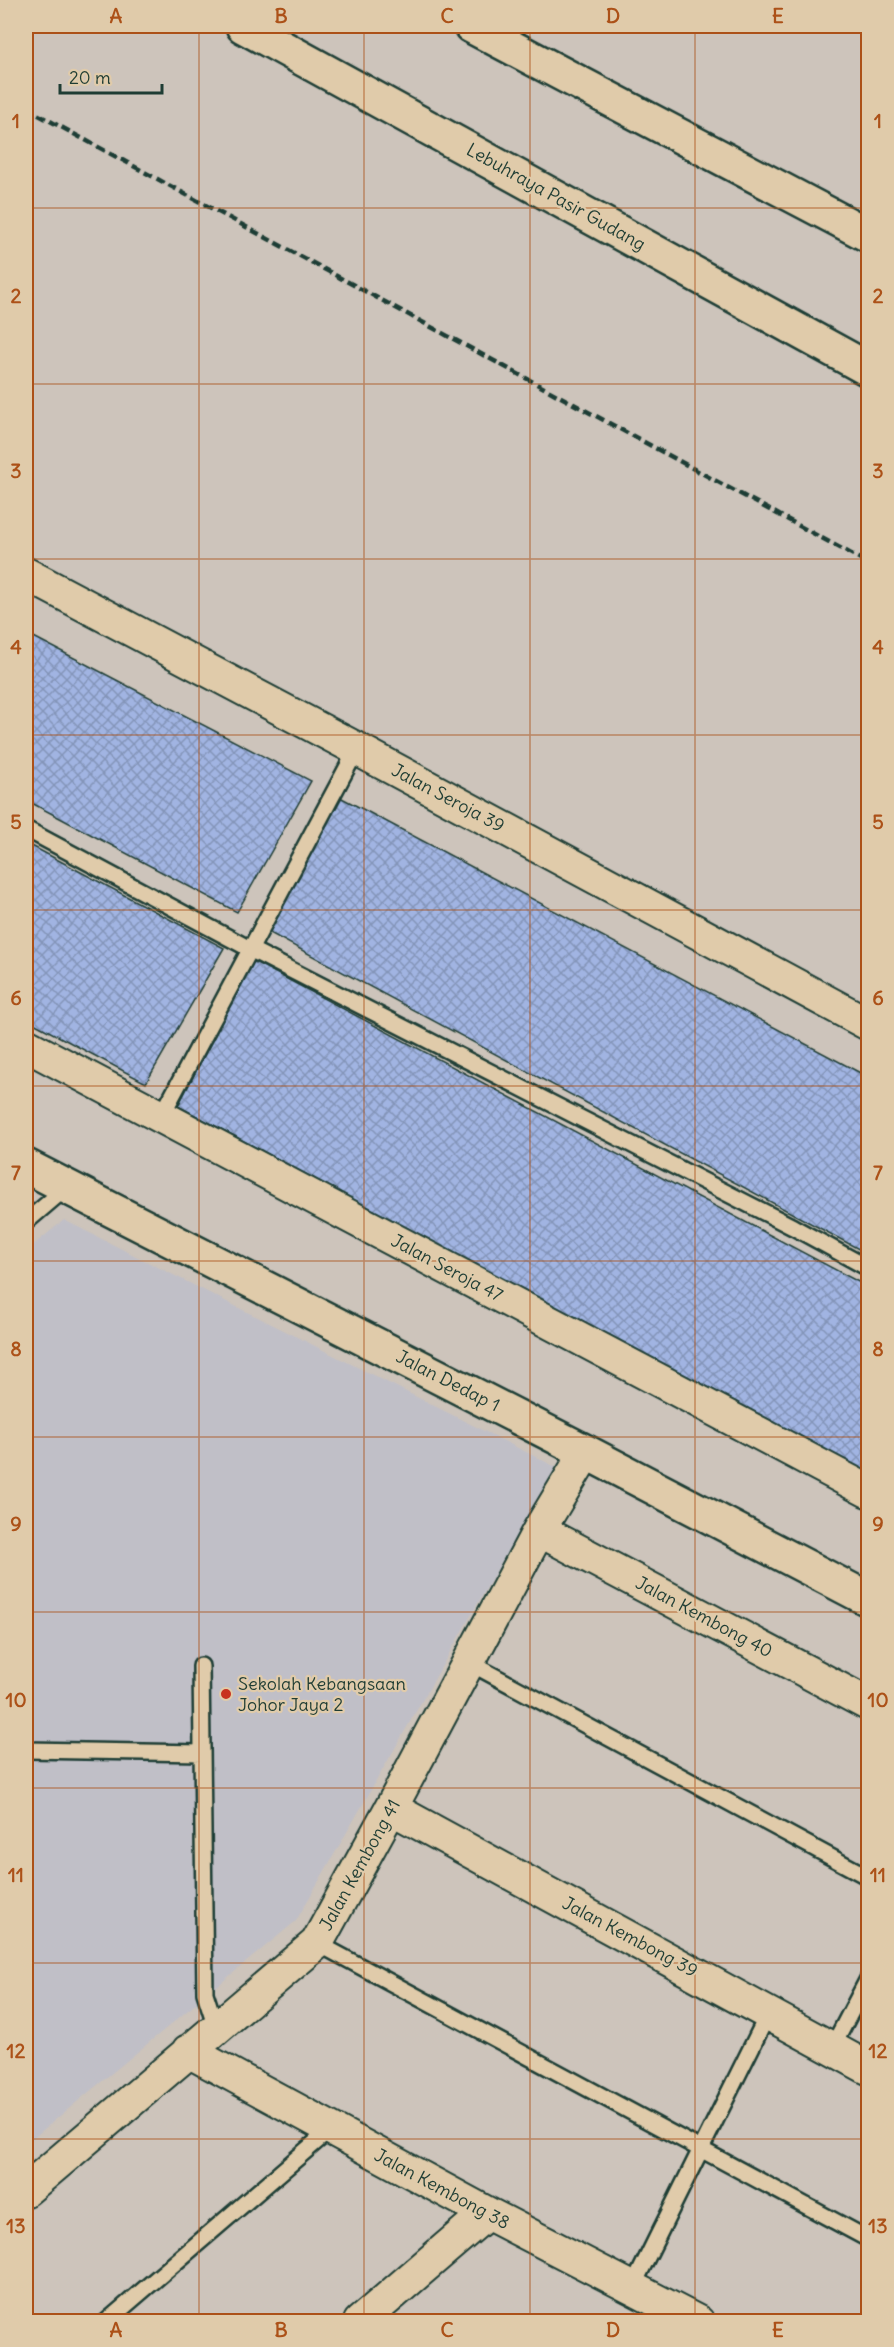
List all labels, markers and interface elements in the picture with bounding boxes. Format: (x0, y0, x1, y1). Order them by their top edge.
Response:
text: A (110, 3, 123, 28)
text: B (274, 3, 288, 28)
text: C (440, 3, 454, 28)
text: D (606, 3, 620, 28)
text: E (772, 3, 784, 28)
scale bar (60, 57, 162, 95)
text: 20 m (69, 66, 111, 89)
text: 1 (12, 108, 20, 133)
text: 1 (874, 108, 882, 133)
street label: Lebuhraya Pasir Gudang (463, 138, 650, 255)
text: 2 (11, 283, 22, 308)
text: 2 (873, 283, 884, 308)
text: 3 (10, 458, 22, 483)
text: 3 (872, 458, 884, 483)
text: 4 (10, 634, 22, 659)
text: 4 (872, 634, 884, 659)
street label: Jalan Seroja 39 (388, 758, 509, 837)
text: 5 (10, 809, 22, 834)
text: 5 (872, 809, 884, 834)
text: 6 (10, 985, 22, 1010)
text: 6 (872, 985, 884, 1010)
text: 7 (11, 1160, 21, 1185)
text: 7 (873, 1160, 883, 1185)
street label: Jalan Seroja 47 (388, 1229, 507, 1307)
text: 8 (10, 1336, 22, 1361)
text: 8 (872, 1336, 884, 1361)
street label: Jalan Dedap 1 (392, 1345, 504, 1417)
text: 9 (10, 1511, 22, 1536)
text: 9 (872, 1511, 884, 1536)
street label: Jalan Kembong 40 (632, 1571, 777, 1662)
place label: Sekolah Kebangsaan Johor Jaya 2 (238, 1672, 406, 1716)
text: 10 (5, 1687, 27, 1712)
marker: Sekolah Kebangsaan Johor Jaya 2 (219, 1687, 233, 1701)
text: 10 (867, 1687, 889, 1712)
street label: Jalan Kembong 41 (314, 1795, 405, 1935)
text: 11 (8, 1862, 24, 1887)
text: 11 (870, 1862, 886, 1887)
street label: Jalan Kembong 39 (559, 1891, 702, 1982)
text: 12 (7, 2038, 25, 2063)
text: 12 (869, 2038, 887, 2063)
street label: Jalan Kembong 38 (371, 2143, 514, 2234)
text: 13 (6, 2213, 26, 2238)
text: 13 (868, 2213, 888, 2238)
text: A (110, 2317, 123, 2342)
text: B (274, 2317, 288, 2342)
text: C (440, 2317, 454, 2342)
text: D (606, 2317, 620, 2342)
text: E (772, 2317, 784, 2342)

